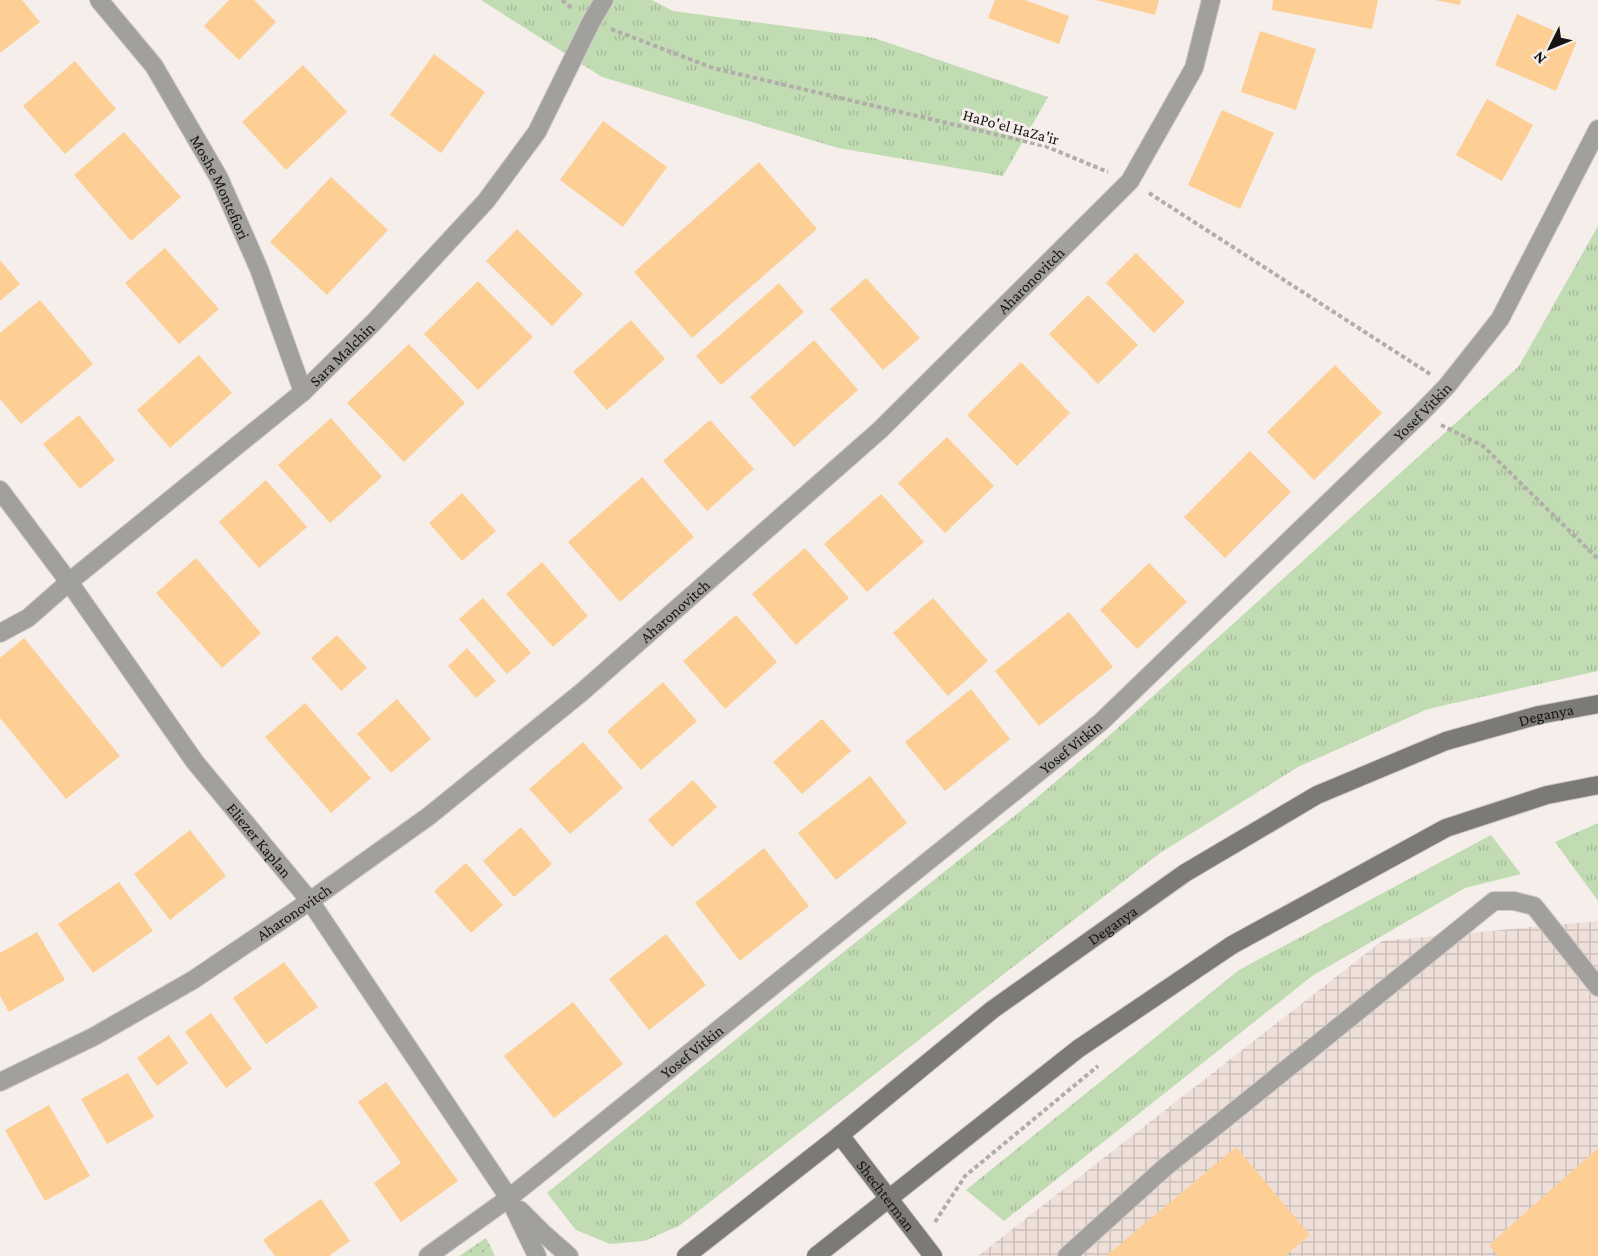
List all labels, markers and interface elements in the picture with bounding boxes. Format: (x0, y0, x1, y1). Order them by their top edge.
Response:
north arrow (1520, 18, 1580, 78)
text: N (1529, 48, 1549, 68)
street label: HaPo'el HaZa'ir (961, 106, 1061, 148)
street label: Moshe Montefiori (187, 132, 253, 242)
street label: Aharonovitch (994, 243, 1068, 317)
street label: Sara Malchin (306, 318, 378, 389)
street label: Yosef Vitkin (1389, 378, 1455, 444)
street label: Aharonovitch (636, 575, 713, 646)
street label: Deganya (1516, 700, 1575, 729)
street label: Yosef Vitkin (1036, 716, 1105, 777)
street label: Eliezer Kaplan (224, 799, 296, 881)
street label: Aharonovitch (253, 880, 335, 943)
street label: Deganya (1084, 901, 1140, 948)
street label: Yosef Vitkin (657, 1021, 727, 1081)
street label: Shechterman (854, 1156, 919, 1234)

